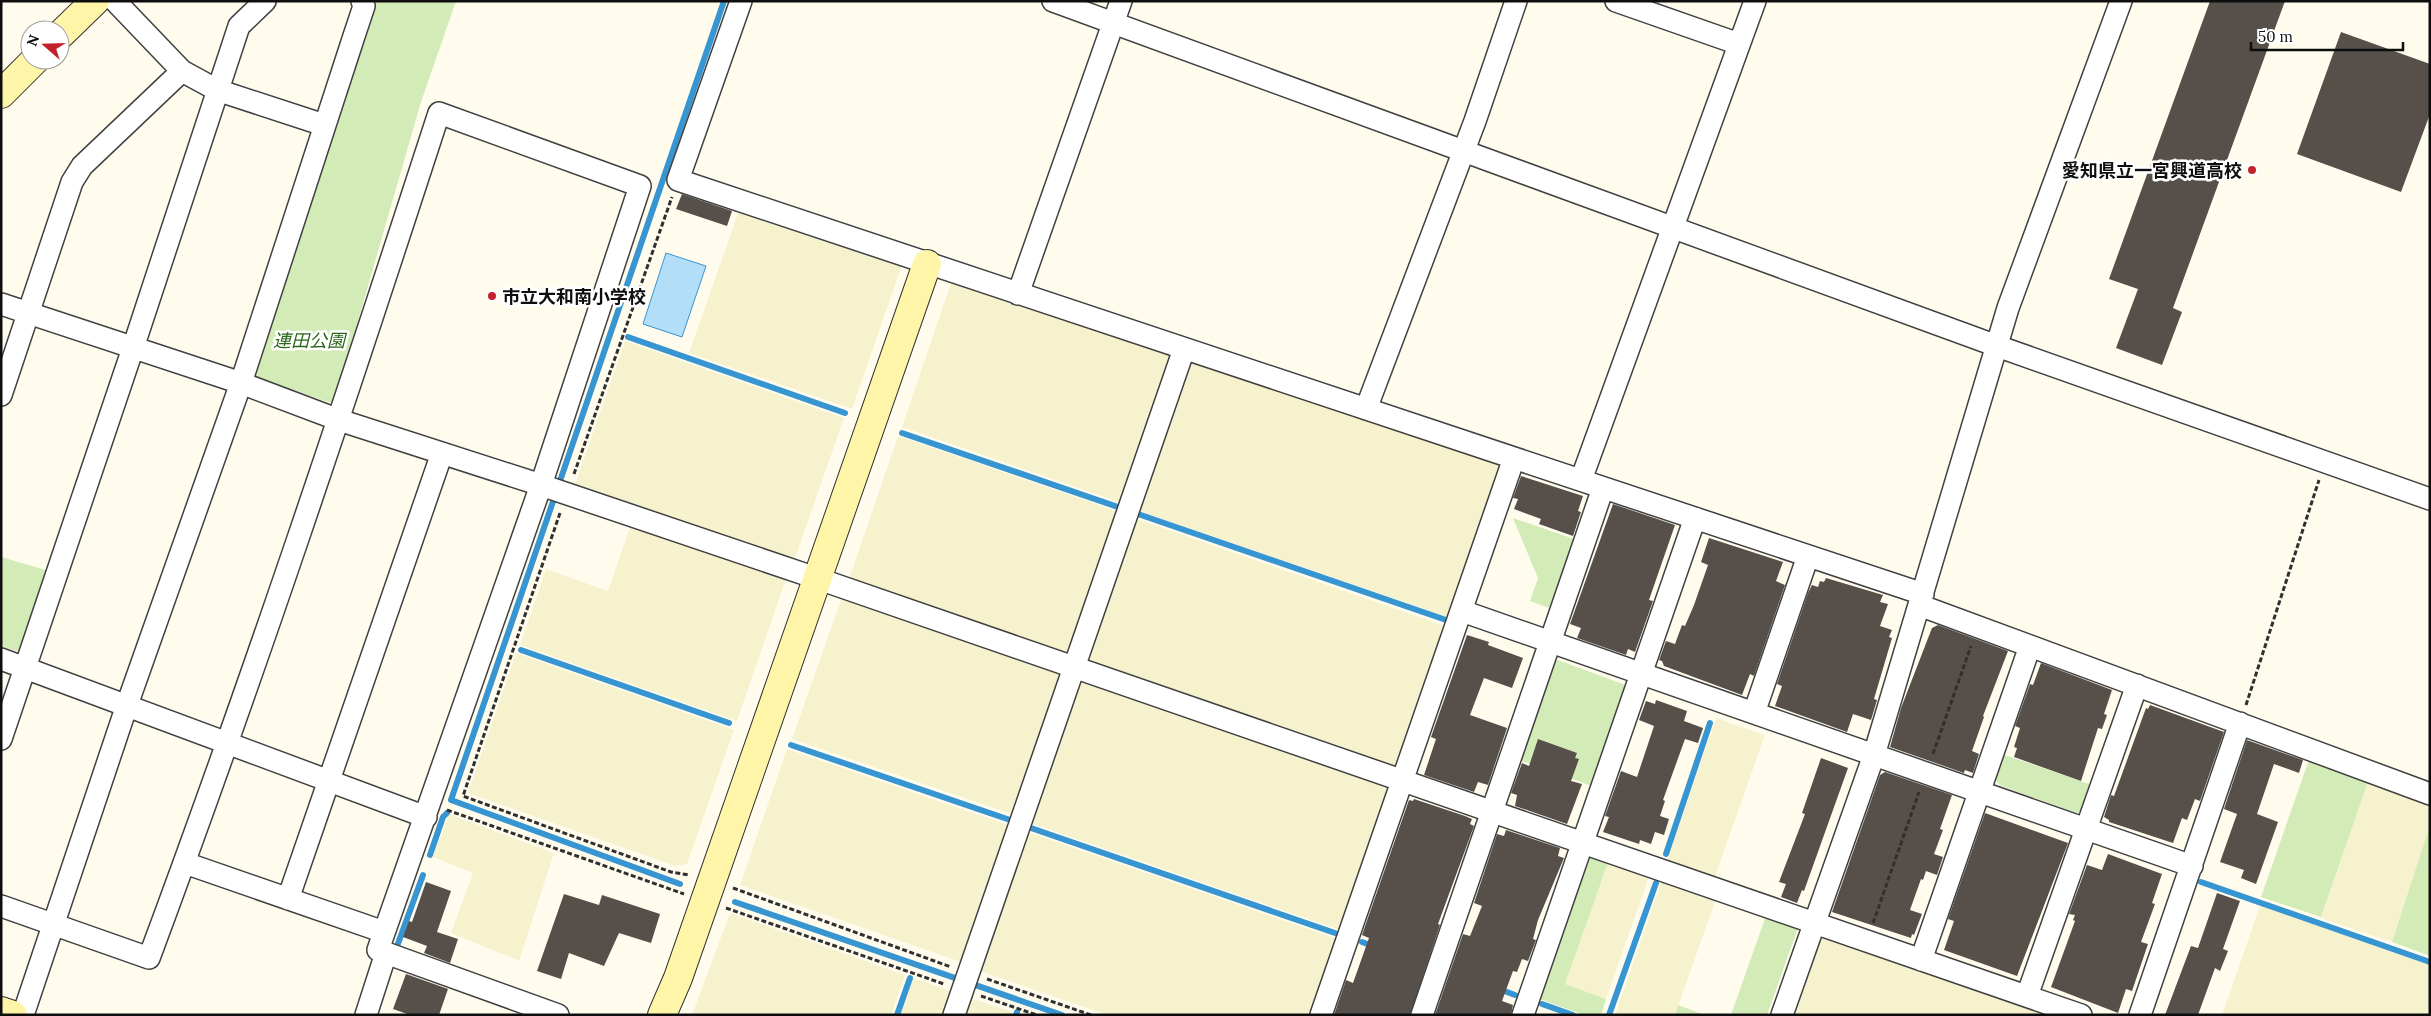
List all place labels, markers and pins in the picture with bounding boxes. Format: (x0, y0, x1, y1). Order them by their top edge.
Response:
place label: 愛知県立一宮興道高校 (2062, 159, 2242, 182)
marker: 愛知県立一宮興道高校 (2246, 164, 2258, 176)
place label: 市立大和南小学校 (502, 285, 646, 308)
marker: 市立大和南小学校 (486, 290, 498, 302)

